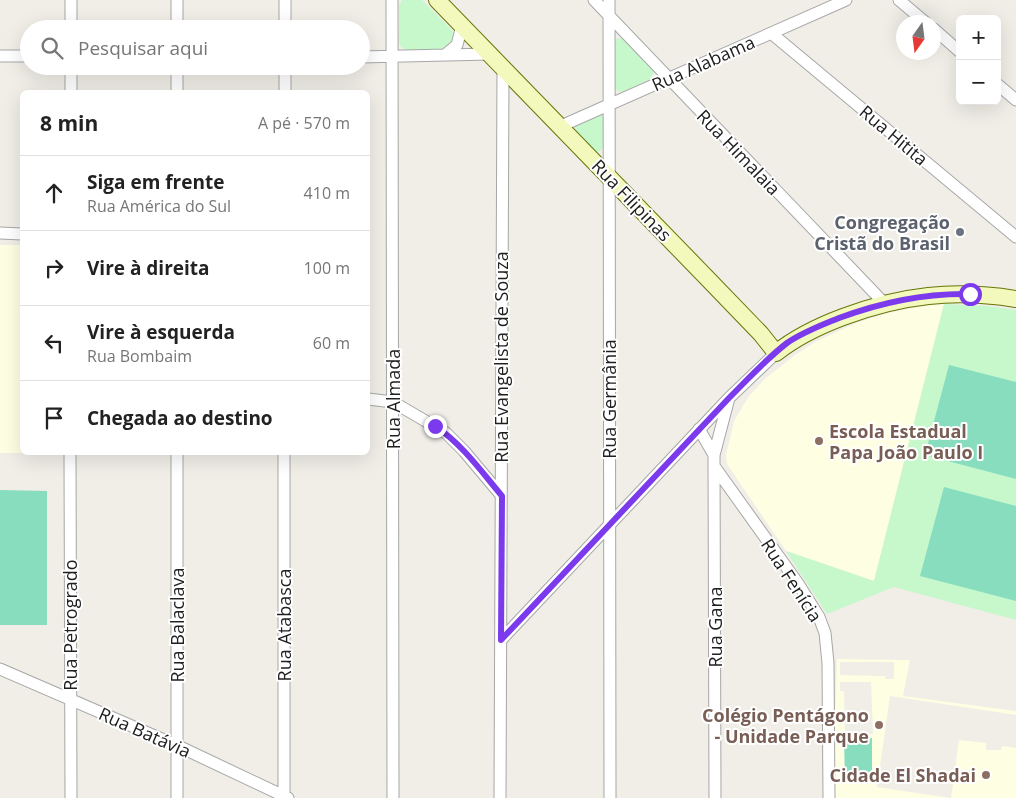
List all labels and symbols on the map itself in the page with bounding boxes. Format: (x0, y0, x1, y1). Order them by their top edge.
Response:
north arrow (896, 15, 941, 60)
street label: Rua Alabama (648, 30, 758, 96)
street label: Rua Hitita (855, 99, 933, 171)
street label: Rua Himalaia (692, 104, 786, 200)
street label: Rua Filipinas (587, 154, 677, 246)
place label: Congregação Cristã do Brasil (814, 210, 950, 255)
marker: Congregação Cristã do Brasil (954, 226, 966, 238)
street label: Rua Evangelista de Souza (489, 251, 513, 463)
route start (959, 283, 982, 306)
street label: Rua Germânia (597, 339, 621, 459)
street label: Rua Almada (381, 349, 405, 449)
route end (424, 415, 447, 438)
place label: Escola Estadual Papa João Paulo I (829, 419, 983, 464)
marker: Escola Estadual Papa João Paulo I (813, 435, 825, 447)
street label: Rua Fenícia (756, 534, 828, 626)
street label: Rua Petrogrado (58, 559, 82, 691)
street label: Rua Balaclava (165, 567, 189, 683)
street label: Rua Atabasca (272, 569, 296, 681)
street label: Rua Gana (703, 587, 727, 667)
street label: Rua Batávia (95, 701, 195, 763)
place label: Colégio Pentágono - Unidade Parque (702, 703, 869, 748)
marker: Colégio Pentágono - Unidade Parque (873, 719, 885, 731)
place label: Cidade El Shadai (829, 763, 976, 787)
marker: Cidade El Shadai (980, 769, 992, 781)

